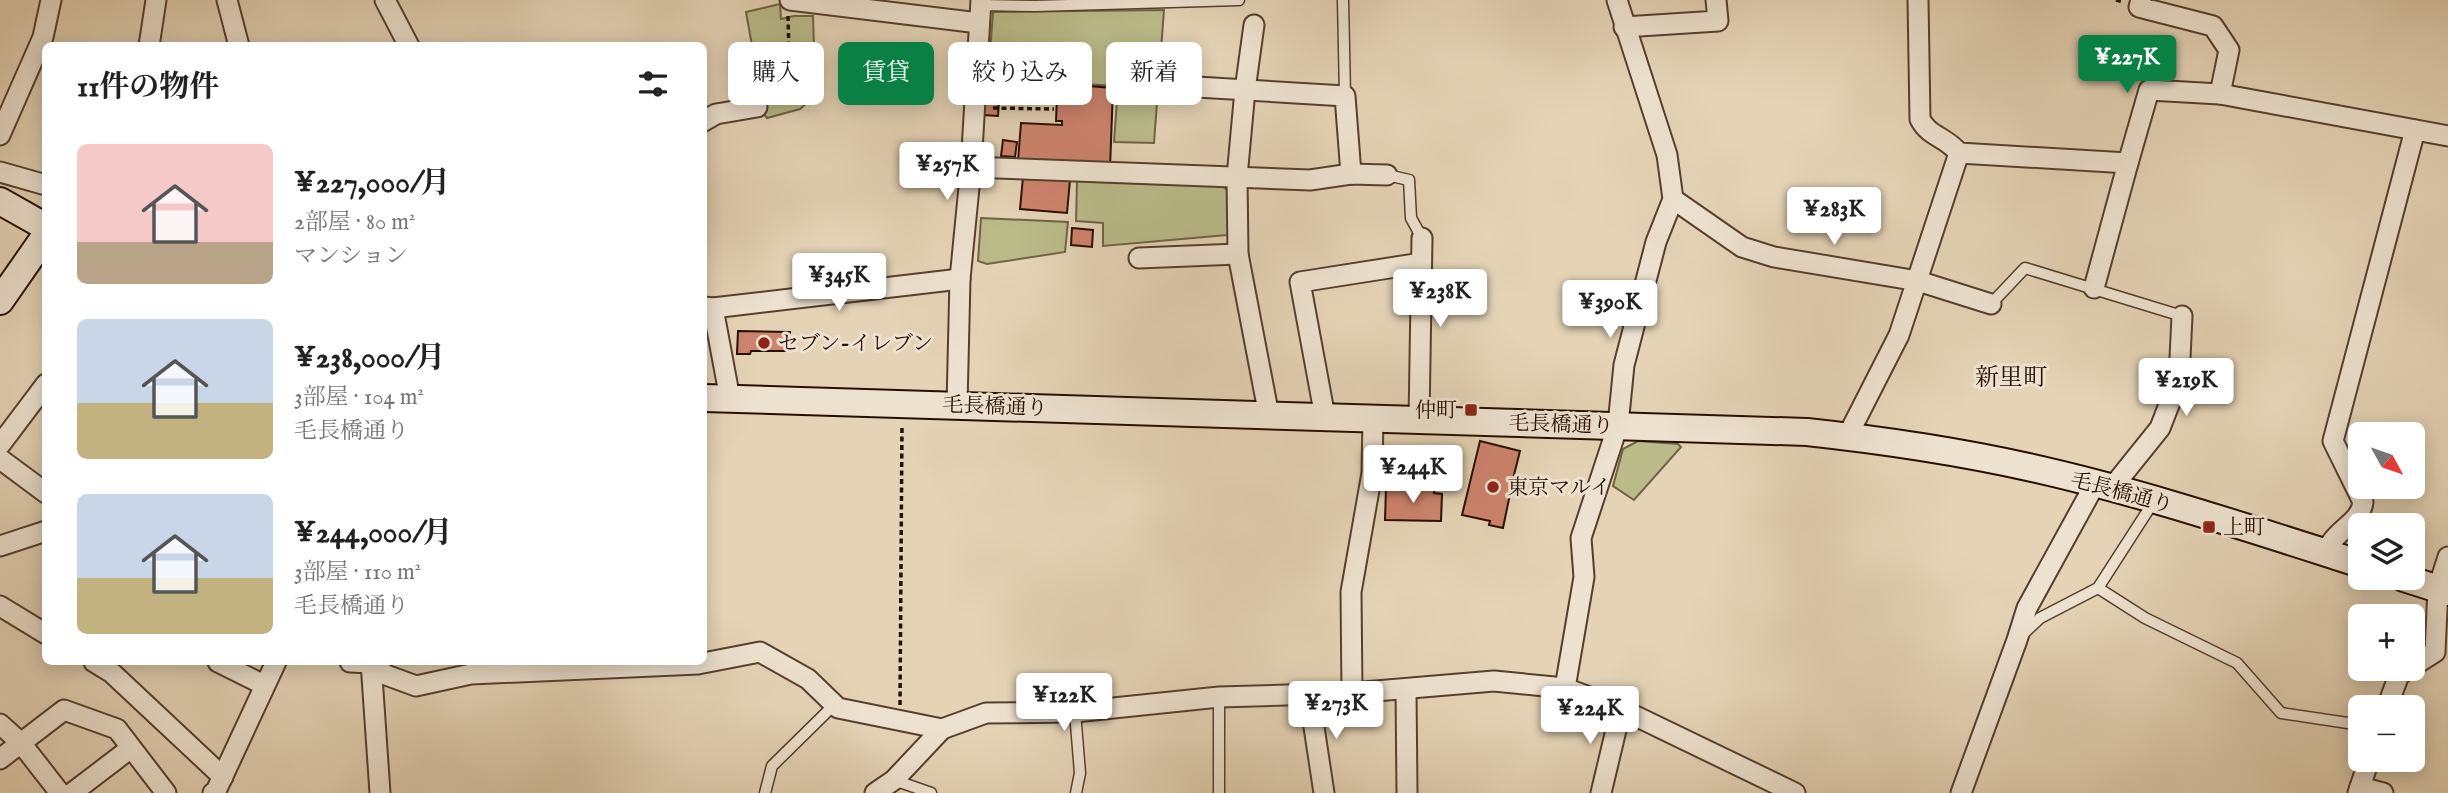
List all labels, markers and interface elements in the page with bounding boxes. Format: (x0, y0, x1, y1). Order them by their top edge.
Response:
pin: ¥227K (2078, 36, 2176, 95)
chip: 購入 (728, 42, 824, 105)
chip: 賃貸 (838, 42, 934, 105)
chip: 絞り込み (948, 42, 1092, 105)
chip: 新着 (1106, 42, 1202, 105)
text: ¥227K (2094, 43, 2160, 72)
icon: filters (634, 65, 672, 103)
text: 11件の物件 (77, 69, 219, 107)
pin: ¥257K (898, 142, 996, 202)
text: ¥257K (915, 150, 979, 179)
text: ¥227,000/月 (294, 165, 450, 203)
icon: home (133, 172, 217, 256)
pin: ¥283K (1785, 188, 1883, 247)
text: ¥283K (1803, 195, 1865, 224)
text: 2部屋 · 80 m² (294, 208, 415, 237)
text: マンション (294, 242, 408, 271)
pin: ¥345K (790, 254, 888, 313)
text: ¥345K (808, 261, 870, 290)
pin: ¥238K (1391, 270, 1489, 329)
text: ¥238K (1409, 277, 1471, 306)
pin: ¥390K (1561, 280, 1659, 340)
text: ¥390K (1578, 288, 1642, 317)
place label: セブン-イレブン (778, 331, 933, 358)
marker: セブン-イレブン (756, 335, 772, 351)
text: ¥238,000/月 (294, 340, 445, 378)
icon: home (133, 347, 217, 431)
pin: ¥219K (2137, 358, 2235, 418)
district label: 新里町 (1975, 363, 2047, 394)
text: ¥219K (2155, 366, 2217, 395)
text: 3部屋 · 104 m² (294, 383, 424, 412)
street label: 毛長橋通り (942, 392, 1048, 423)
place label: 仲町 (1415, 398, 1457, 425)
marker: 仲町 (1463, 402, 1479, 418)
street label: 毛長橋通り (1508, 410, 1614, 441)
text: 毛長橋通り (294, 417, 409, 446)
north arrow (2348, 422, 2426, 499)
map controls (2348, 422, 2425, 772)
pin: ¥244K (1364, 446, 1462, 505)
text: ¥244K (1380, 453, 1446, 482)
street label: 毛長橋通り (2067, 467, 2176, 520)
place label: 東京マルイ (1507, 475, 1611, 502)
marker: 東京マルイ (1485, 479, 1501, 495)
button: layers (2348, 513, 2425, 590)
text: ¥244,000/月 (294, 515, 453, 553)
place label: 上町 (2223, 515, 2265, 542)
marker: 上町 (2201, 519, 2217, 535)
icon: home (133, 522, 217, 606)
text: 3部屋 · 110 m² (294, 558, 421, 587)
text: 毛長橋通り (294, 592, 409, 621)
button: + (2348, 604, 2425, 681)
pin: ¥122K (1015, 674, 1113, 733)
text: ¥122K (1032, 681, 1096, 710)
pin: ¥273K (1287, 682, 1385, 741)
pin: ¥224K (1541, 686, 1639, 746)
text: ¥273K (1304, 689, 1368, 718)
text: ¥224K (1557, 694, 1623, 723)
button: − (2348, 695, 2425, 772)

